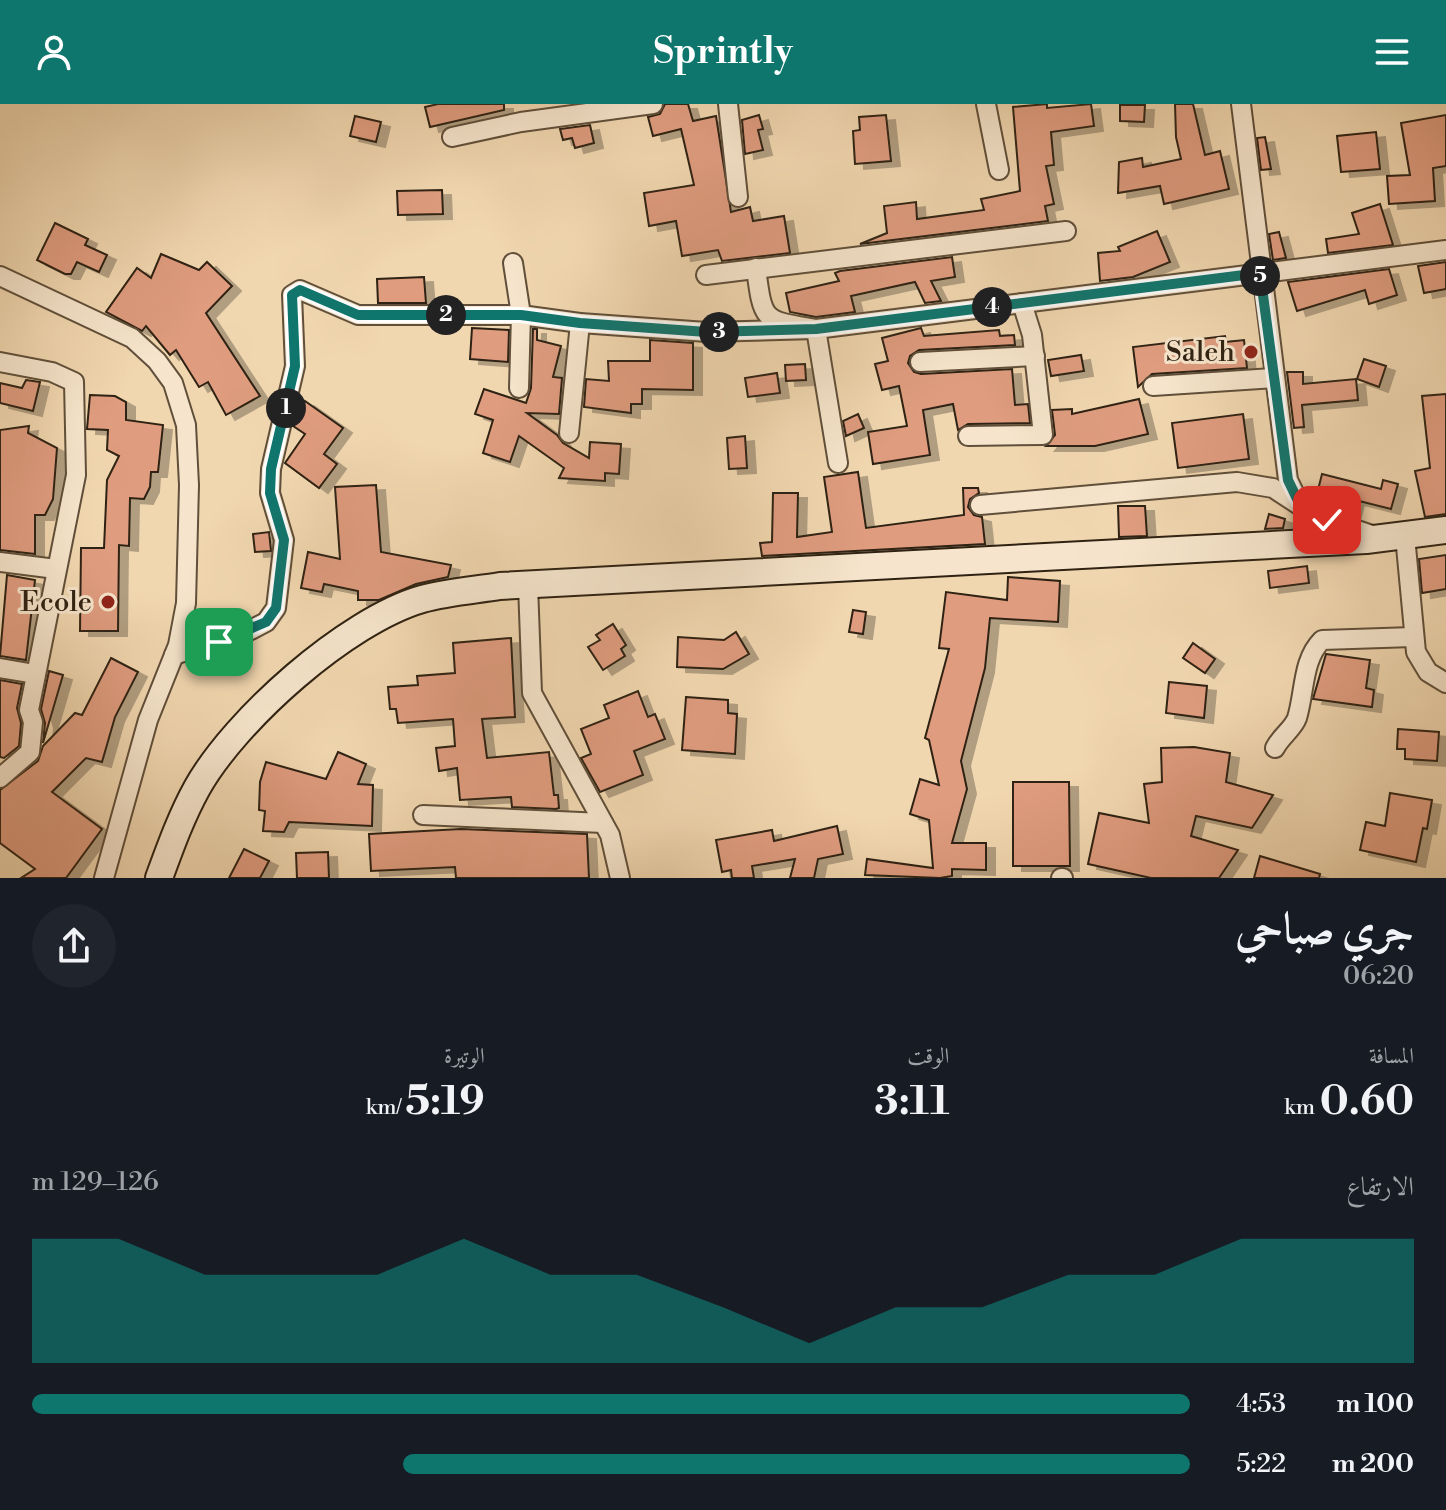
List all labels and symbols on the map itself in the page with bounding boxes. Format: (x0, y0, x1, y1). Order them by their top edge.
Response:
pin: 5 (1240, 256, 1280, 296)
pin: 4 (972, 287, 1012, 327)
pin: 2 (426, 295, 466, 335)
pin: 3 (699, 312, 739, 352)
place label: Saleh (1166, 335, 1235, 370)
marker: Saleh (1242, 343, 1260, 361)
pin: 1 (266, 388, 306, 428)
pin (1293, 486, 1361, 554)
place label: Ecole (20, 585, 92, 620)
marker: Ecole (99, 593, 117, 611)
pin (185, 608, 253, 676)

